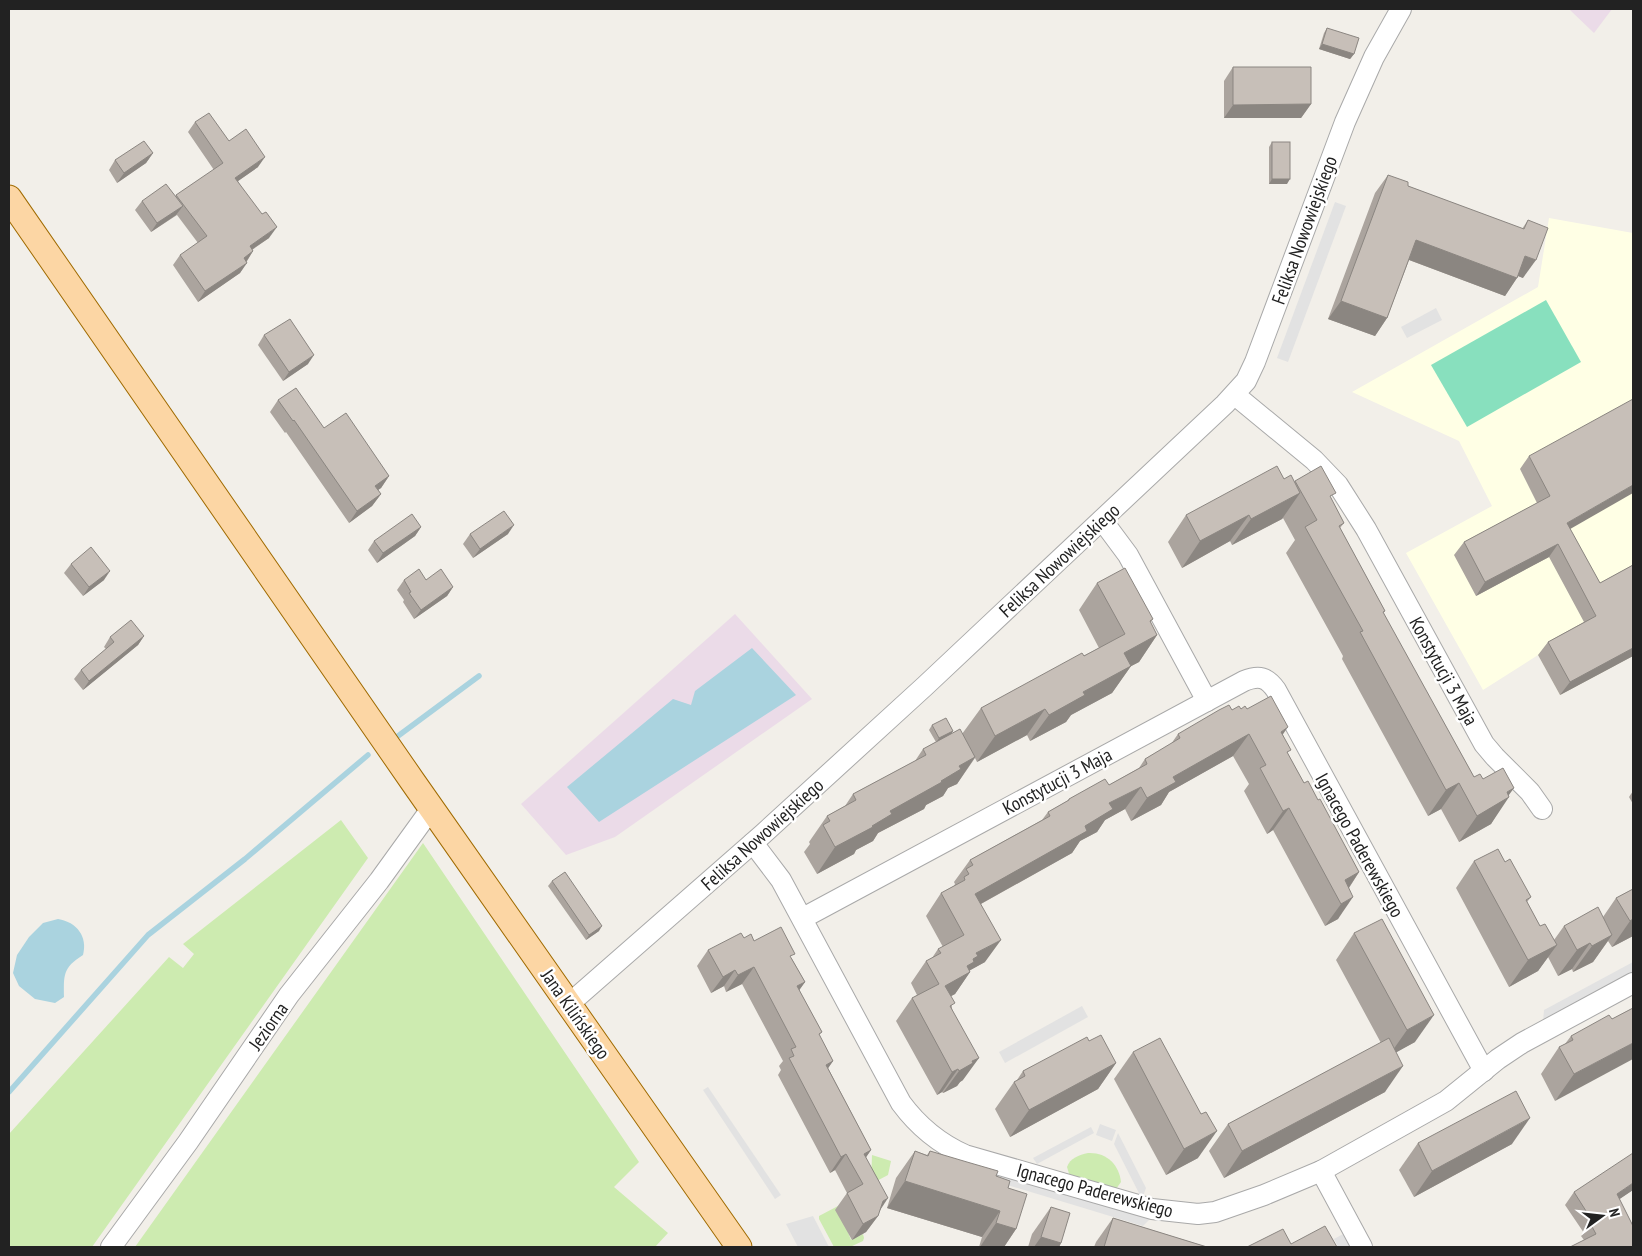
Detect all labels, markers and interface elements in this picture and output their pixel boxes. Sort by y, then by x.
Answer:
street label: Feliksa Nowowiejskiego [1266,152,1342,308]
street label: Feliksa Nowowiejskiego [994,498,1124,622]
street label: Konstytucji 3 Maja [1404,613,1484,729]
street label: Konstytucji 3 Maja [998,742,1116,820]
street label: Ignacego Paderewskiego [1310,769,1410,921]
street label: Feliksa Nowowiejskiego [696,773,828,895]
street label: Jana Kilińskiego [536,963,616,1064]
street label: Jeziorna [243,998,293,1055]
street label: Ignacego Paderewskiego [1014,1158,1176,1222]
north arrow [1577,1191,1627,1241]
text: N [1605,1207,1624,1219]

